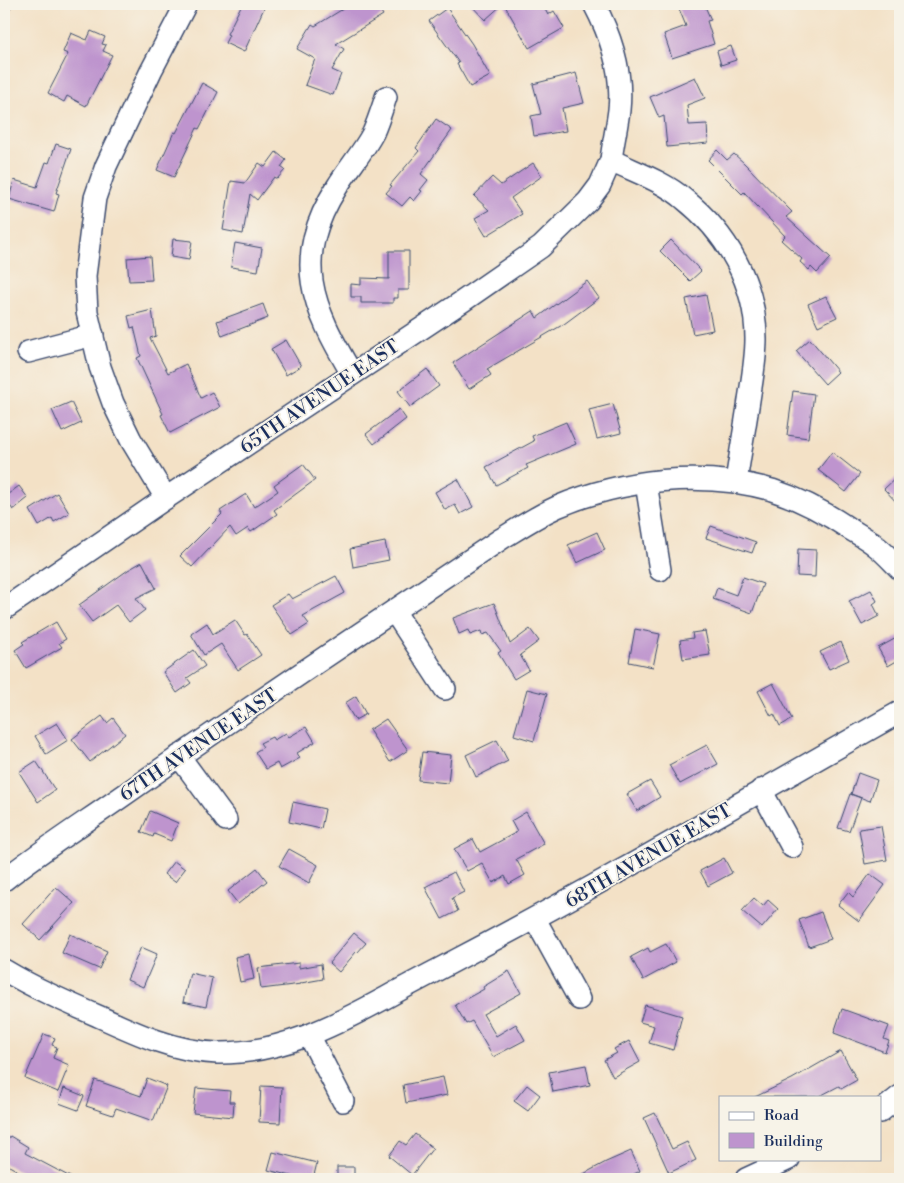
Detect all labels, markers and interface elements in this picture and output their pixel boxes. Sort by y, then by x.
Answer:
street label: 65TH AVENUE EAST [235,334,404,459]
street label: 67TH AVENUE EAST [115,683,282,807]
street label: 68TH AVENUE EAST [561,798,736,913]
legend [719,1096,882,1160]
text: Road [764,1106,799,1125]
text: Building [763,1132,823,1151]

